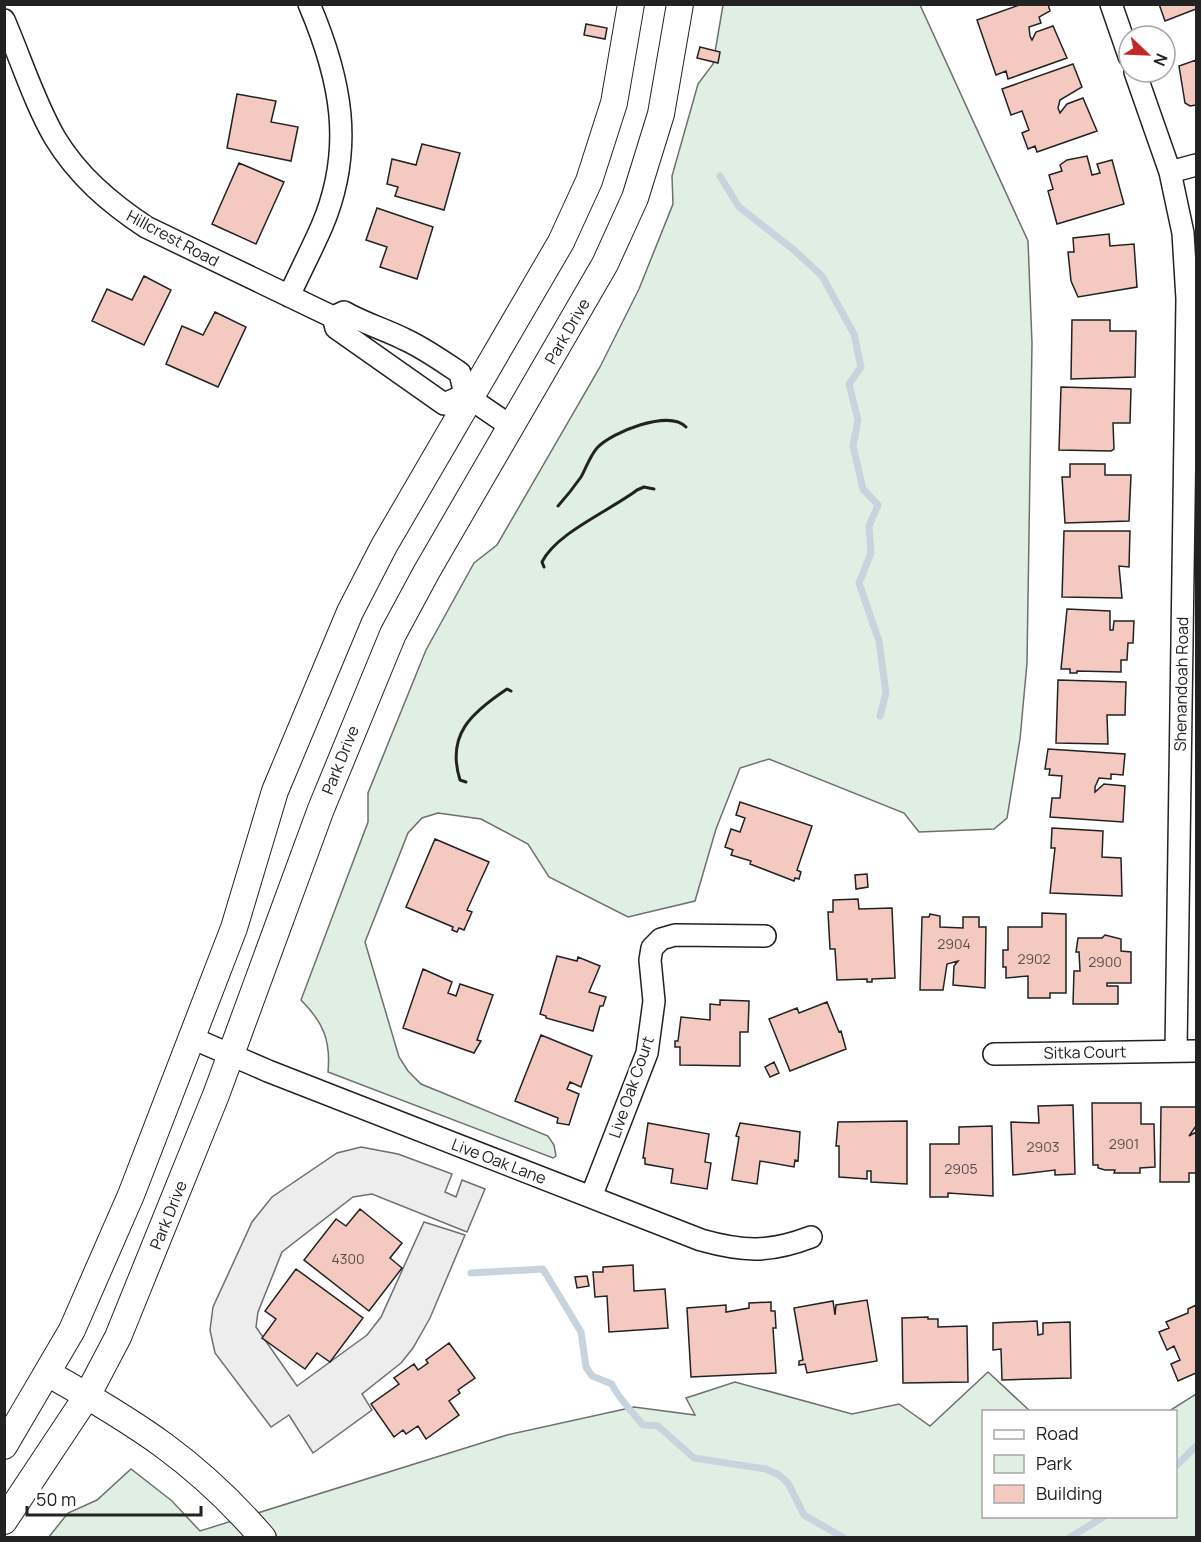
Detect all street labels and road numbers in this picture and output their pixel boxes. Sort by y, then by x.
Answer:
street label: Hillcrest Road [123,204,223,272]
street label: Park Drive [539,294,595,368]
street label: Shenandoah Road [1169,616,1193,752]
street label: Park Drive [316,722,364,798]
street label: Live Oak Court [603,1033,659,1141]
street label: Sitka Court [1044,1040,1126,1064]
street label: Live Oak Lane [449,1133,549,1189]
street label: Park Drive [144,1177,192,1253]

